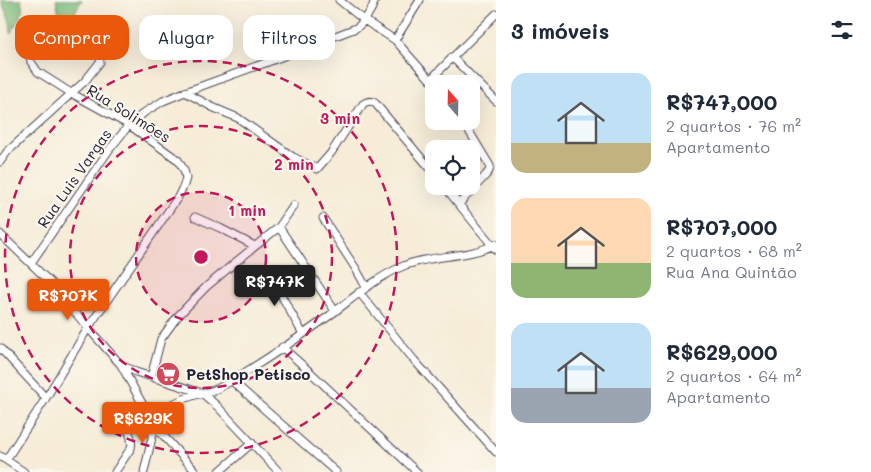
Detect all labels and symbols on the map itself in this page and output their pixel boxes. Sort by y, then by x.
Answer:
north arrow [425,75,480,130]
street label: Rua Solimões [83,79,175,147]
text: 3 min [320,108,360,128]
street label: Rua Luis Vargas [32,125,116,231]
text: 2 min [274,154,314,174]
text: 1 min [228,200,266,220]
centre of rings [192,248,210,266]
pin: R$747K [234,264,316,307]
pin: R$707K [27,278,109,321]
supermarket icon: PetShop Petisco [155,361,181,387]
place label: PetShop Petisco [186,364,310,384]
pin: R$629K [102,402,184,444]

